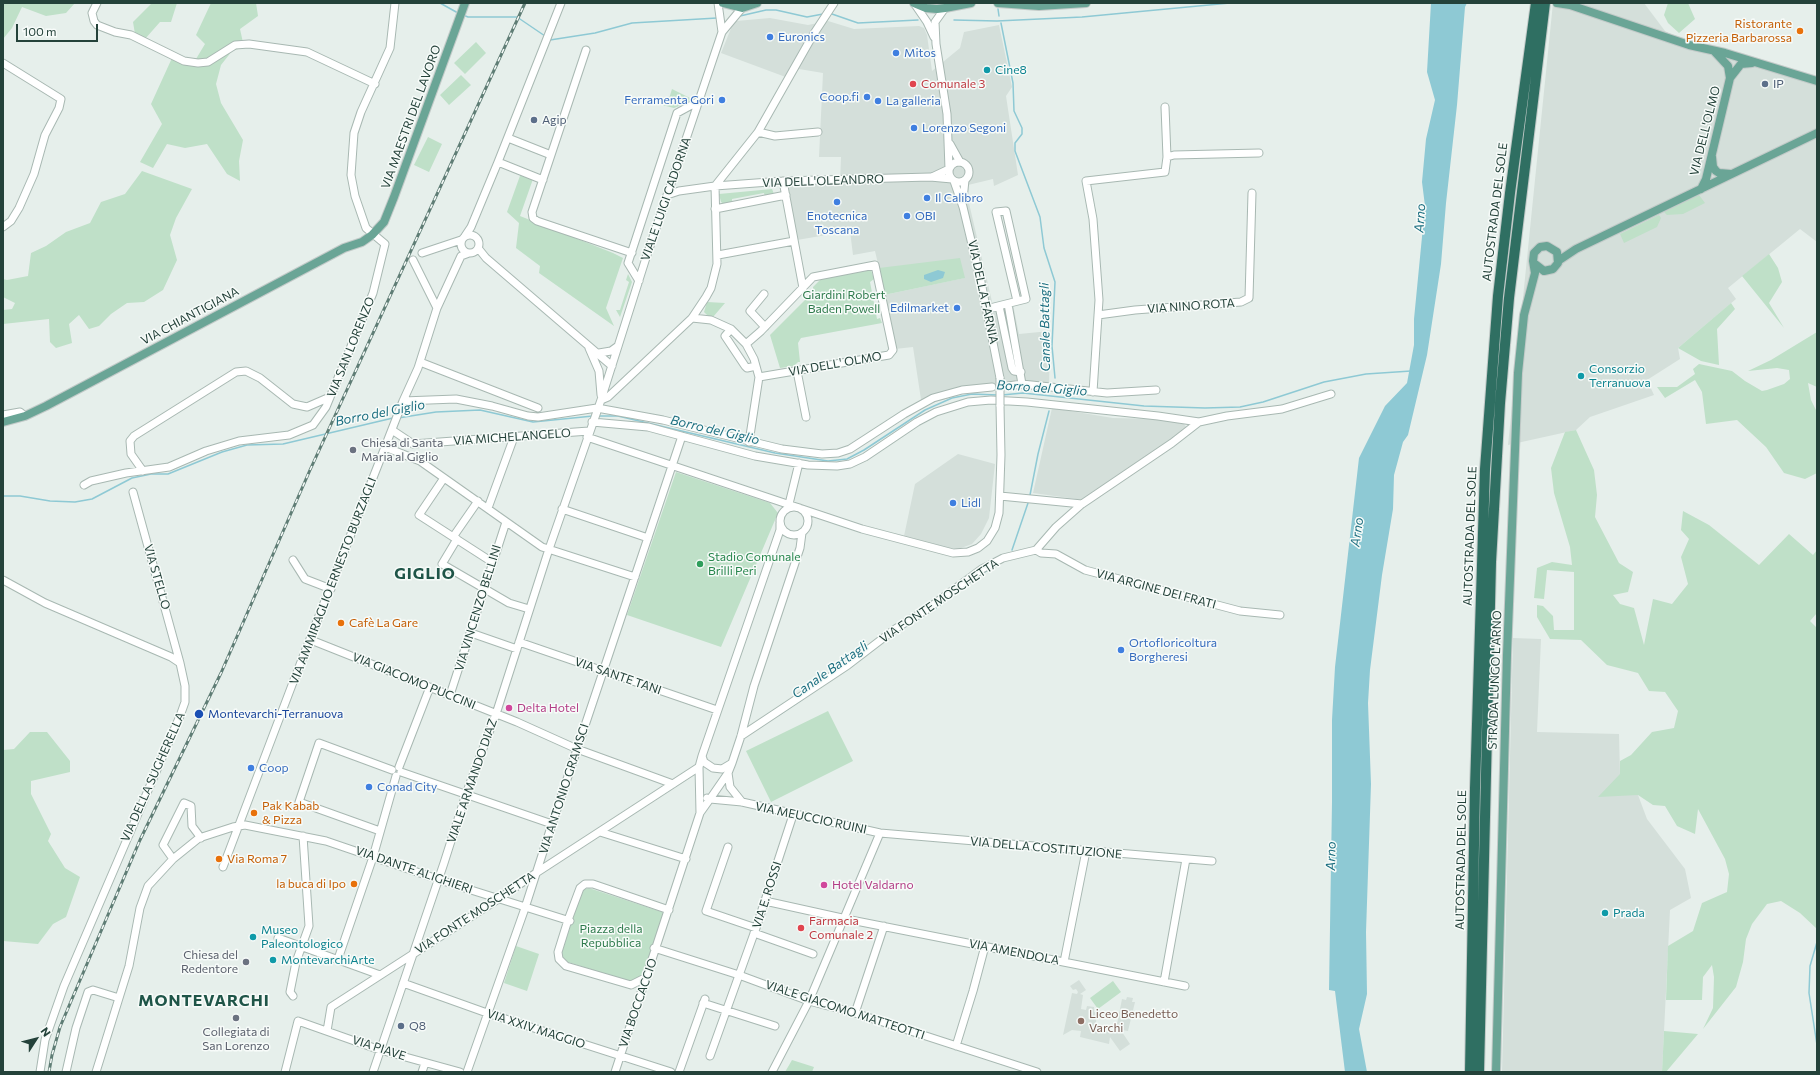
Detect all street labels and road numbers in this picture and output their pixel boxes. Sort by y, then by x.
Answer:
street label: VIA MAESTRI DEL LAVORO [378,43,444,191]
street label: VIA DELL'OLMO [1687,85,1723,177]
street label: VIALE LUIGI CADORNA [638,135,694,263]
street label: AUTOSTRADA DEL SOLE [1479,142,1511,282]
street label: VIA DELL'OLEANDRO [762,172,884,190]
street label: VIA DELLA FARNIA [965,239,1001,345]
street label: VIA CHIANTIGIANA [139,284,241,348]
street label: VIA SAN LORENZO [324,295,378,399]
street label: VIA NINO ROTA [1147,296,1235,316]
street label: VIA DELL' OLMO [787,349,883,379]
street label: VIA MICHELANGELO [453,426,571,448]
street label: AUTOSTRADA DEL SOLE [1460,466,1480,606]
street label: VIA AMMIRAGLIO ERNESTO BURZAGLI [287,475,379,687]
street label: VIA STELLO [141,543,173,611]
street label: VIA VINCENZO BELLINI [452,543,504,673]
street label: VIA FONTE MOSCHETTA [877,556,1001,646]
street label: VIA ARGINE DEI FRATI [1094,566,1218,612]
street label: STRADA LUNGO L'ARNO [1485,610,1505,750]
street label: VIA GIACOMO PUCCINI [350,650,478,712]
street label: VIA SANTE TANI [573,654,663,698]
street label: VIA DELLA SUGHERELLA [118,710,188,844]
street label: VIALE ARMANDO DIAZ [444,717,500,845]
street label: VIA ANTONIO GRAMSCI [536,722,592,856]
street label: AUTOSTRADA DEL SOLE [1453,790,1469,930]
street label: VIA MEUCCIO RUINI [754,799,868,837]
street label: VIA DELLA COSTITUZIONE [970,834,1122,862]
street label: VIA DANTE ALIGHIERI [353,843,475,897]
street label: VIA E. ROSSI [749,860,785,930]
street label: VIA FONTE MOSCHETTA [412,869,538,957]
street label: VIA AMENDOLA [968,936,1060,968]
street label: VIA BOCCACCIO [616,956,660,1050]
street label: VIALE GIACOMO MATTEOTTI [763,977,927,1043]
street label: VIA XXIV MAGGIO [485,1006,587,1052]
street label: VIA PIAVE [350,1033,408,1063]

